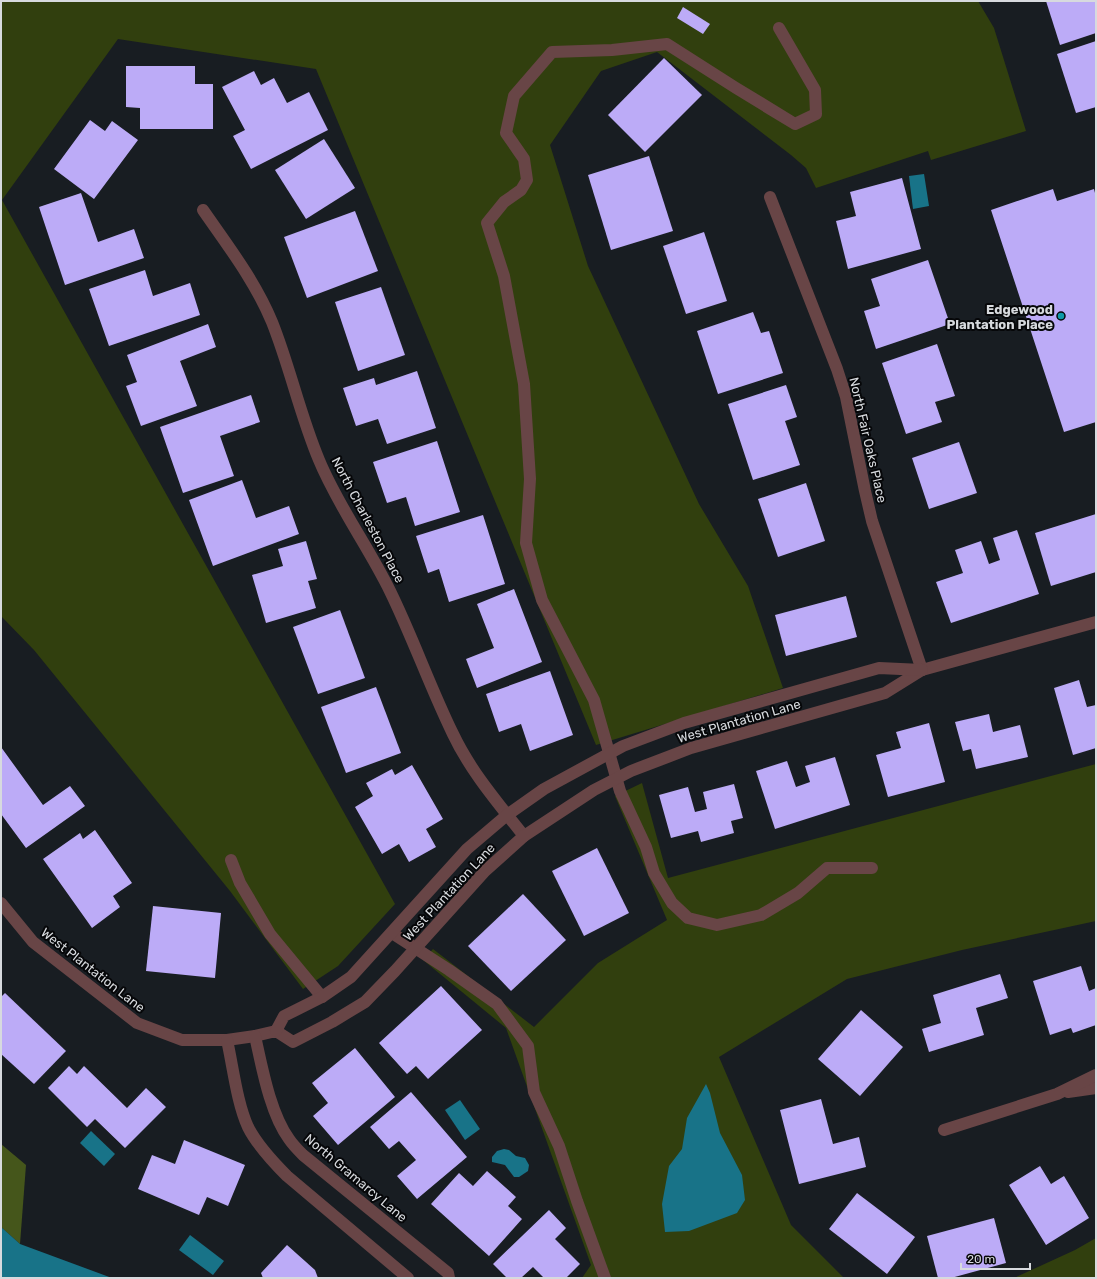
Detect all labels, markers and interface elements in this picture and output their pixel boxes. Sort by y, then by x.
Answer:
place label: Edgewood Plantation Place [946,302,1053,332]
marker: Edgewood Plantation Place [1056,311,1066,321]
street label: North Fair Oaks Place [846,376,890,504]
street label: North Charleston Place [328,455,408,585]
street label: West Plantation Lane [676,696,802,746]
street label: West Plantation Lane [400,840,498,944]
street label: West Plantation Lane [38,925,148,1015]
street label: North Gramarcy Lane [302,1131,410,1225]
scale bar [961,1245,1030,1271]
text: 20 m [967,1252,995,1266]

